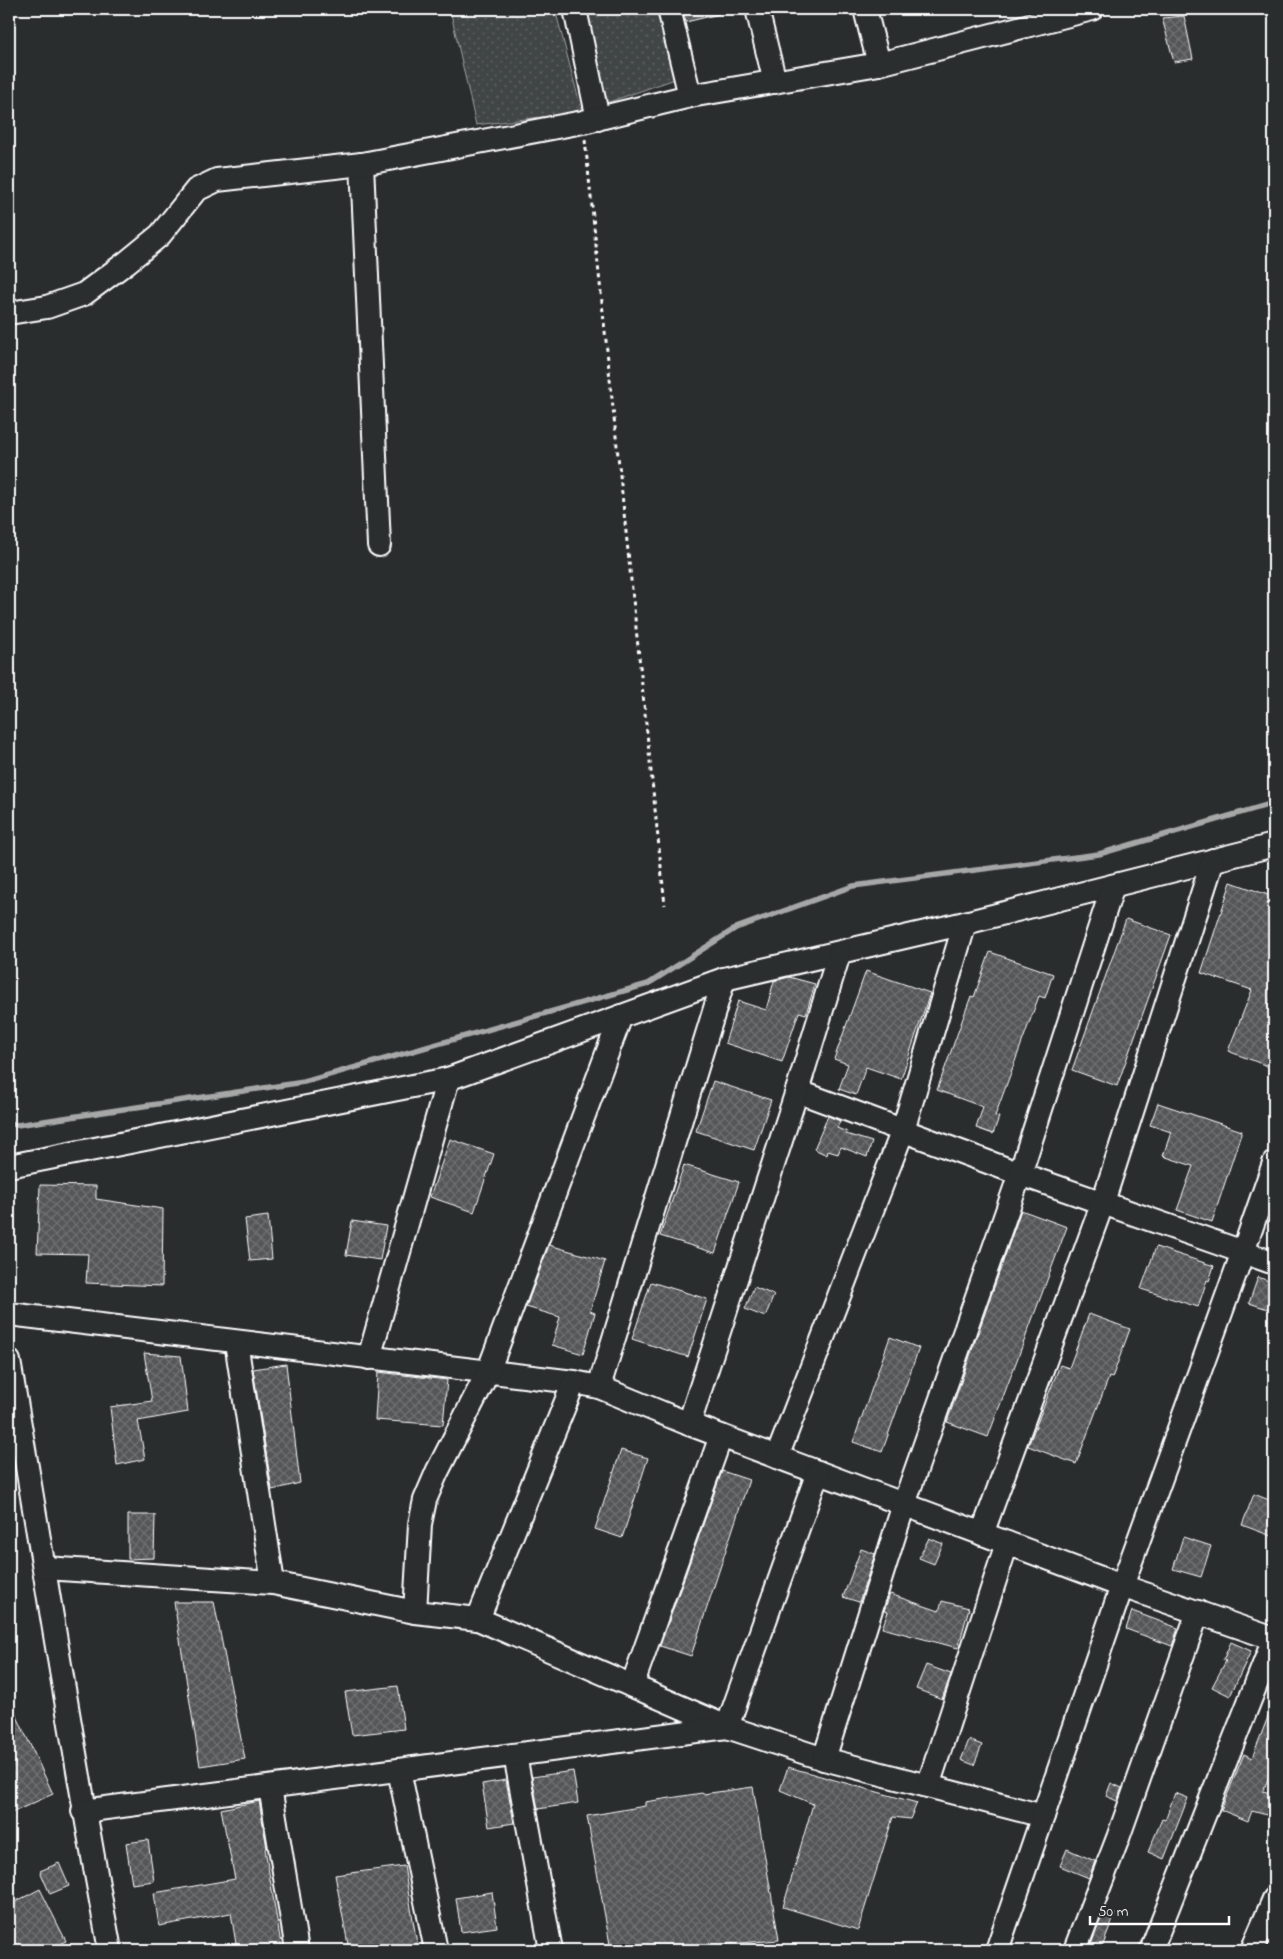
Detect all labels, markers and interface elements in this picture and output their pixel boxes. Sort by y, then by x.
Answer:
scale bar [1090,1894,1229,1926]
text: 50 m [1098,1901,1129,1923]

